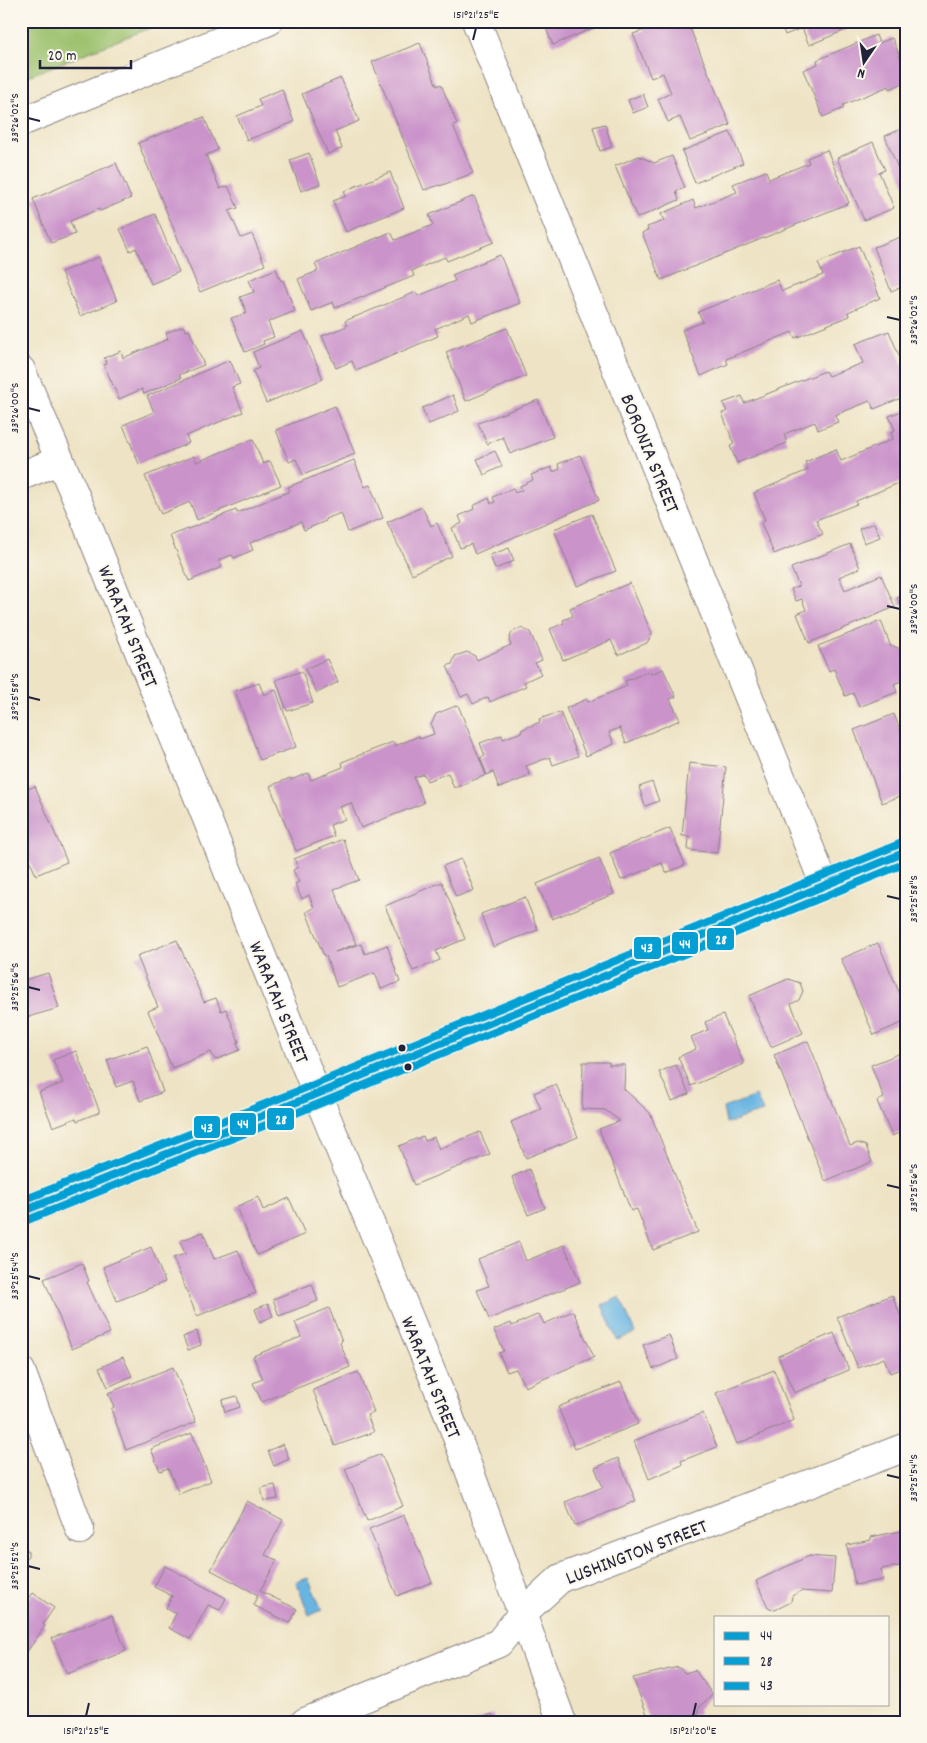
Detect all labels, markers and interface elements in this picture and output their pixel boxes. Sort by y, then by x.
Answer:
text: 151°21'25"E [453,7,499,24]
scale bar [40,38,131,70]
north arrow [840,38,890,88]
text: 20 m [48,46,76,68]
text: N [856,62,867,83]
text: 33°26'02"S [7,93,24,143]
text: 33°26'02"S [906,295,923,345]
text: 33°26'00"S [7,383,24,433]
street label: BORONIA STREET [612,390,685,518]
street label: WARATAH STREET [89,562,163,692]
text: 33°26'00"S [906,584,923,634]
text: 33°25'58"S [7,673,24,721]
text: 33°25'58"S [906,875,923,923]
line badge: 28 [706,927,735,951]
line badge: 44 [671,931,699,955]
text: 28 [715,931,727,951]
text: 44 [679,935,691,955]
line badge: 43 [633,936,662,960]
street label: WARATAH STREET [240,938,314,1068]
text: 43 [641,939,653,959]
text: 33°25'56"S [7,963,24,1011]
unlabelled marker [397,1043,407,1053]
unlabelled marker [403,1062,413,1072]
line badge: 28 [266,1107,295,1131]
text: 28 [275,1111,287,1131]
line badge: 44 [229,1112,257,1136]
line badge: 43 [193,1115,221,1139]
text: 44 [237,1115,249,1135]
text: 43 [201,1119,213,1139]
text: 33°25'56"S [906,1164,923,1212]
text: 33°25'54"S [7,1252,24,1300]
street label: WARATAH STREET [392,1313,466,1443]
text: 33°25'54"S [906,1454,923,1502]
street label: LUSHINGTON STREET [562,1514,712,1594]
text: 33°25'52"S [7,1542,24,1590]
legend [714,1616,890,1706]
text: 44 [760,1626,772,1648]
text: 28 [760,1652,773,1674]
text: 43 [760,1676,773,1698]
text: 151°21'25"E [63,1723,109,1740]
text: 151°21'20"E [670,1723,717,1740]

